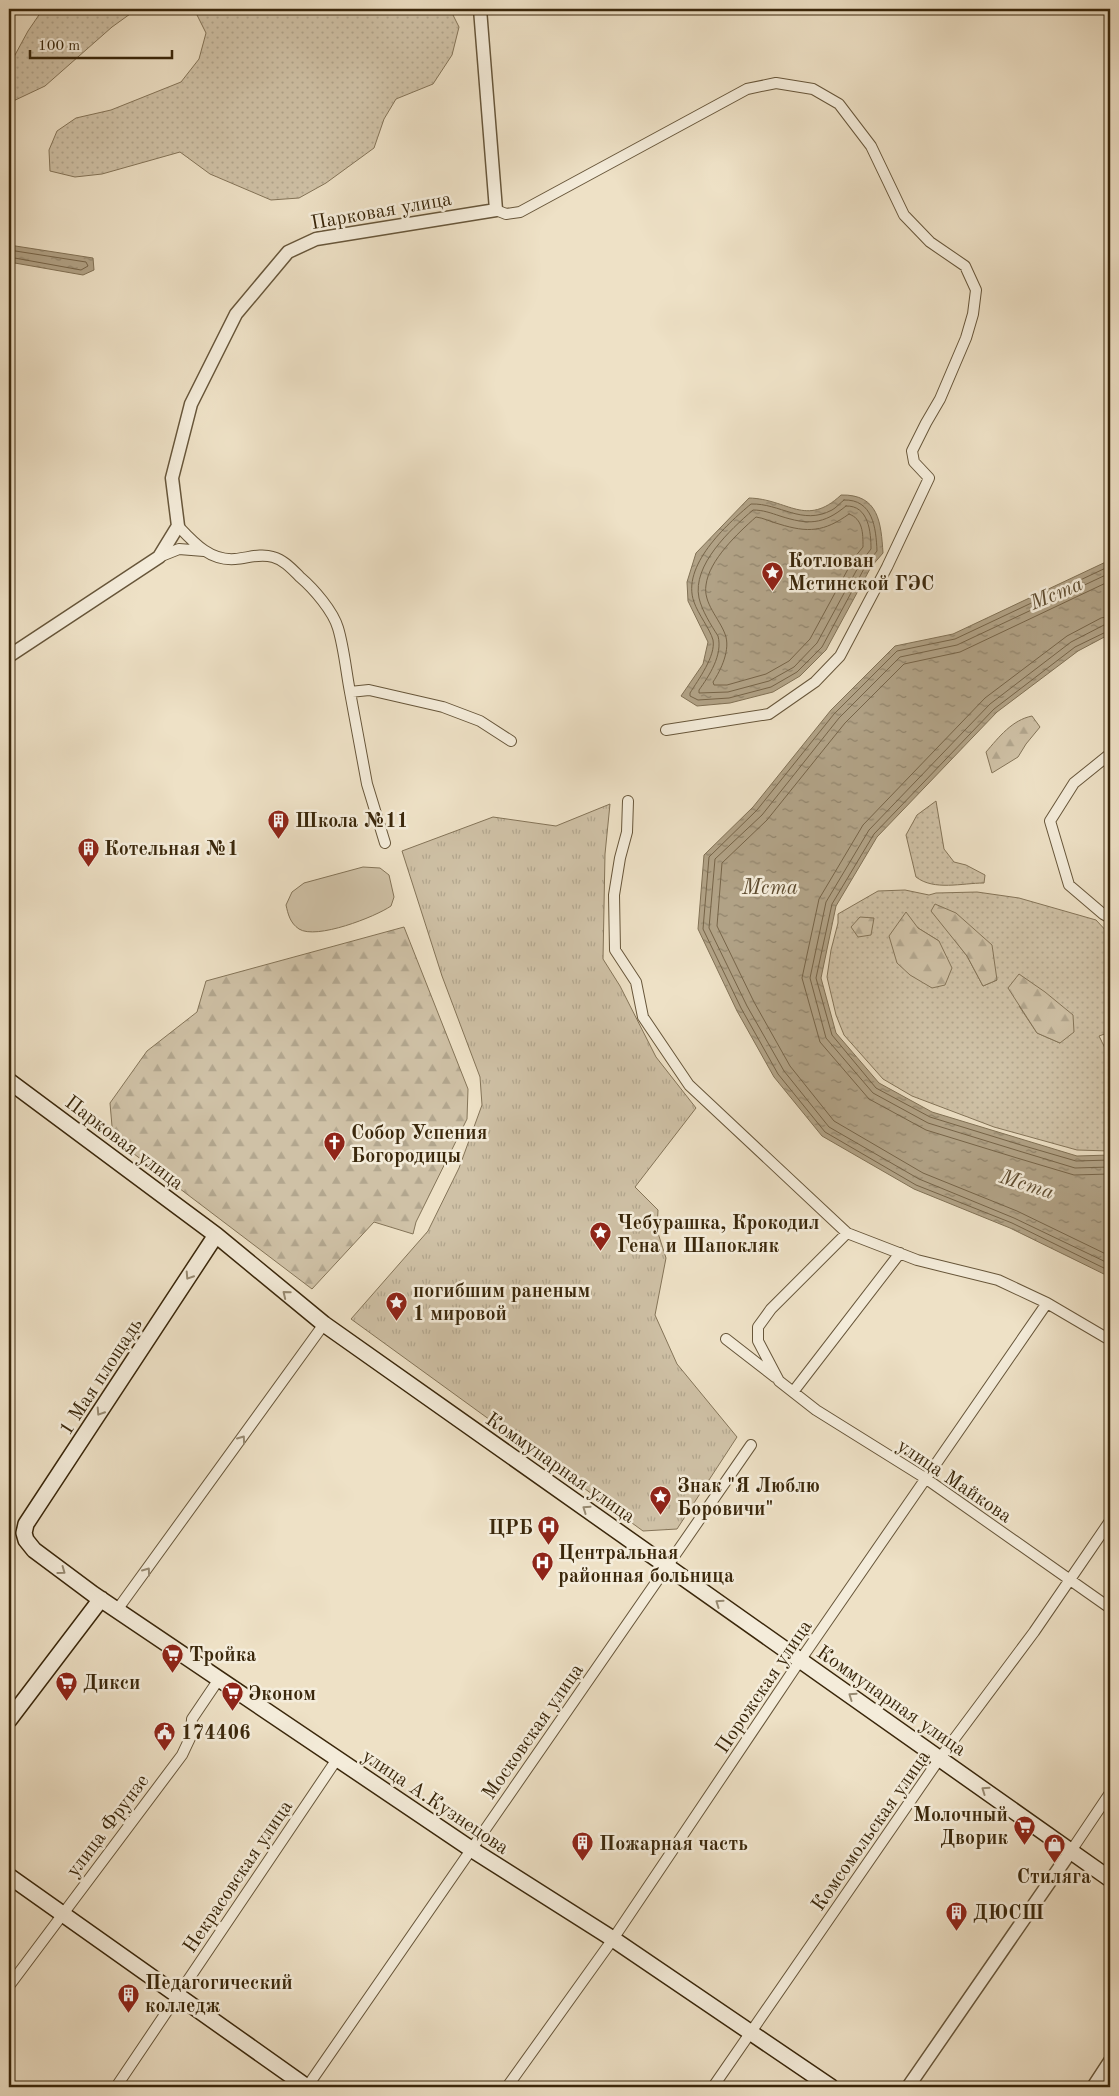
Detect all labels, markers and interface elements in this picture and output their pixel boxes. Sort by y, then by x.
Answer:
scale bar [30,28,172,60]
text: 100 m [38,39,80,54]
street label: Парковая улица [309,190,453,234]
place label: Котлован Мстинской ГЭС [788,552,934,595]
place icon: Котлован Мстинской ГЭС [760,560,784,591]
water label: Мста [1026,574,1086,615]
building icon: Школа №11 [267,808,291,839]
place label: Школа №11 [295,812,408,832]
building icon: Котельная №1 [76,836,100,867]
place label: Котельная №1 [104,840,239,860]
water label: Мста [741,878,798,899]
street label: Парковая улица [61,1093,187,1195]
place label: Собор Успения Богородицы [351,1124,487,1167]
church icon: Собор Успения Богородицы [323,1131,347,1162]
water label: Мста [996,1166,1056,1204]
place label: Чебурашка, Крокодил Гена и Шапокляк [617,1214,819,1257]
place icon: Чебурашка, Крокодил Гена и Шапокляк [589,1221,613,1252]
one-way arrow [186,1271,196,1280]
place label: погибшим раненым 1 мировой [413,1282,590,1325]
one-way arrow [283,1290,292,1299]
place icon: погибшим раненым 1 мировой [385,1290,409,1321]
street label: 1 Мая площадь [57,1315,147,1439]
one-way arrow [97,1406,106,1416]
street label: Коммунарная улица [481,1410,638,1528]
one-way arrow [236,1435,245,1445]
street label: улица Майкова [893,1436,1015,1527]
place label: Знак "Я Люблю Боровичи" [677,1477,820,1520]
place icon: Знак "Я Люблю Боровичи" [649,1485,673,1516]
one-way arrow [583,1506,592,1516]
hospital icon: ЦРБ [537,1515,561,1546]
place label: ЦРБ [488,1519,533,1539]
place label: Центральная районная больница [558,1544,734,1587]
hospital icon: Центральная районная больница [530,1551,554,1582]
one-way arrow [56,1565,66,1574]
one-way arrow [141,1567,150,1577]
one-way arrow [715,1600,725,1609]
street label: Порожская улица [713,1617,817,1757]
supermarket icon: Тройка [161,1642,185,1673]
street label: Коммунарная улица [812,1643,969,1761]
place label: Тройка [189,1646,256,1666]
street label: Московская улица [479,1660,588,1804]
supermarket icon: Дикси [55,1670,79,1701]
place label: Дикси [83,1674,141,1694]
supermarket icon: Эконом [220,1681,244,1712]
place label: Эконом [248,1685,316,1705]
one-way arrow [848,1693,858,1702]
public building icon: 174406 [153,1720,177,1751]
place label: 174406 [181,1724,251,1744]
street label: улица А.Кузнецова [358,1746,512,1859]
street label: Комсомольская улица [809,1747,935,1915]
street label: улица Фрунзе [64,1771,154,1881]
one-way arrow [981,1787,991,1796]
street label: Некрасовская улица [180,1797,297,1957]
place label: Молочный Дворик [913,1806,1008,1849]
supermarket icon: Молочный Дворик [1012,1814,1036,1845]
building icon: Пожарная часть [571,1831,595,1862]
shop icon: Стиляга [1042,1832,1066,1863]
place label: Пожарная часть [599,1835,748,1855]
place label: Стиляга [1017,1868,1091,1888]
building icon: ДЮСШ [945,1900,969,1931]
place label: ДЮСШ [973,1904,1044,1924]
place label: Педагогический колледж [145,1974,293,2017]
building icon: Педагогический колледж [117,1982,141,2013]

